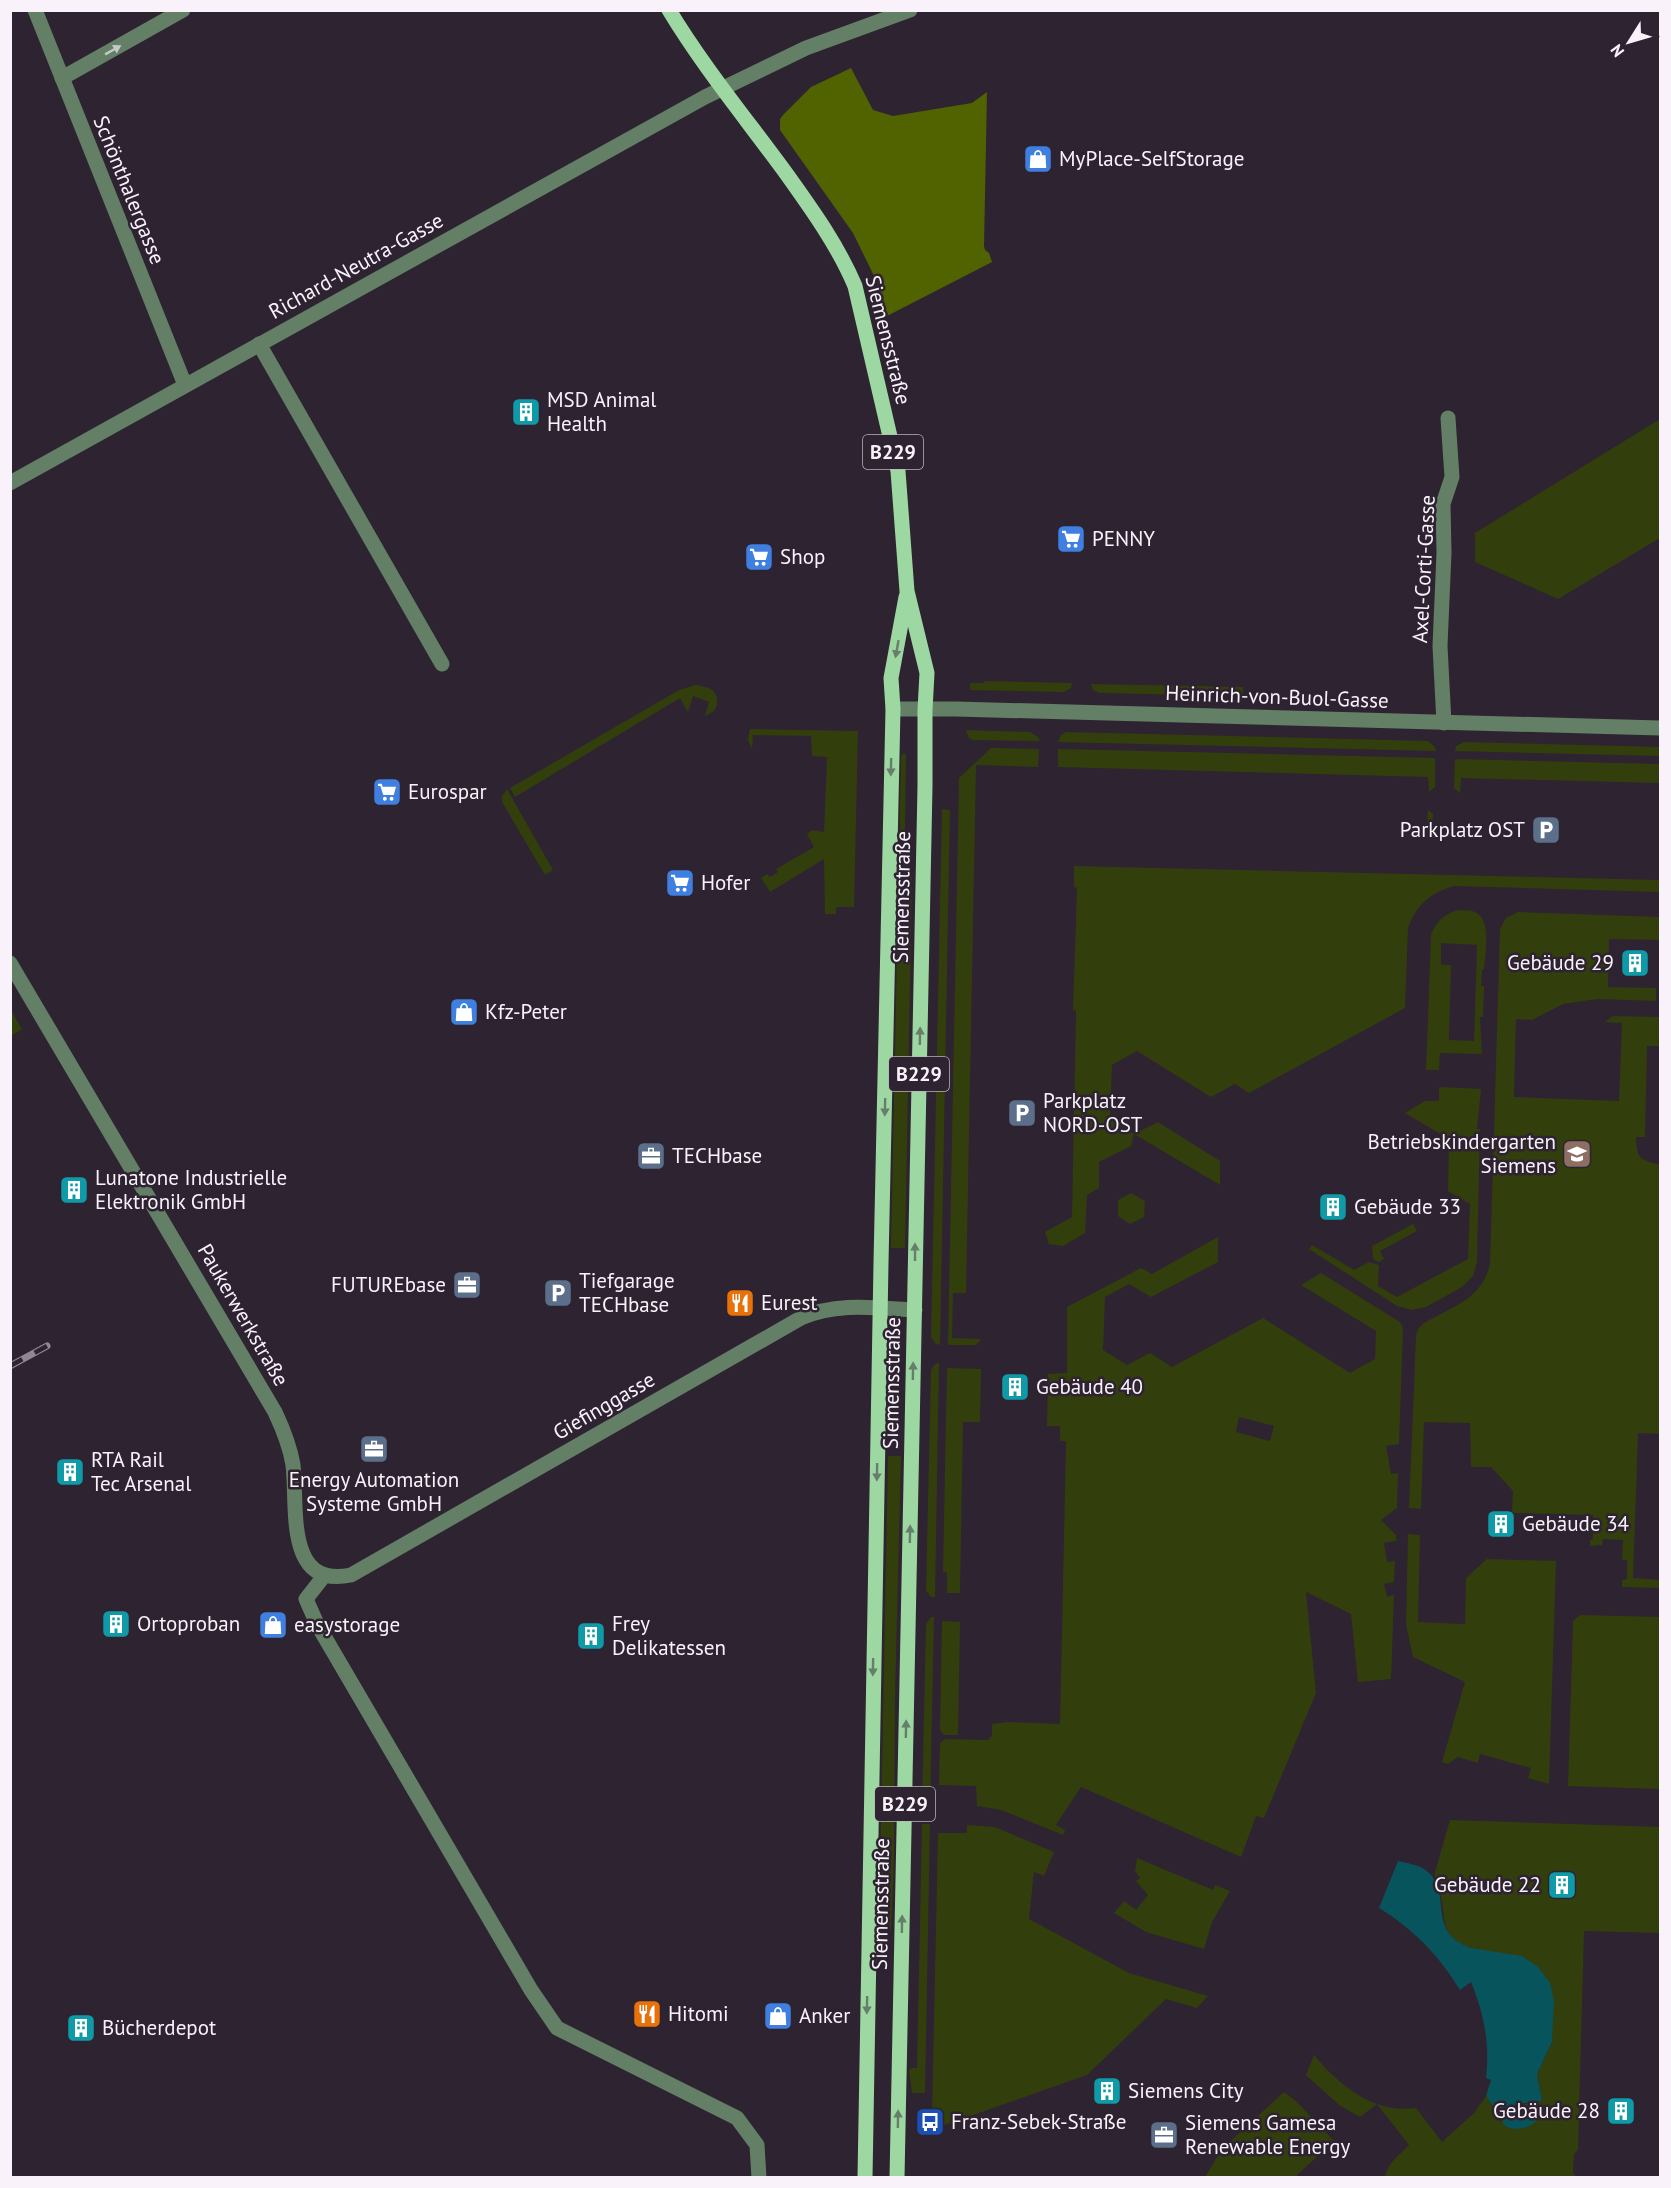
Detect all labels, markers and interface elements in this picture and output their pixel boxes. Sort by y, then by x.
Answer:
north arrow [1599,12,1659,72]
text: N [1606,41,1628,61]
one-way arrow [105,45,122,55]
street label: Schönthalergasse [87,112,172,268]
shop icon: MyPlace-SelfStorage [1022,143,1054,175]
place label: MyPlace-SelfStorage [1059,145,1244,172]
street label: Richard-Neutra-Gasse [264,206,448,325]
street label: Siemensstraße [859,273,918,407]
place label: MSD Animal Health [547,386,656,437]
building icon: MSD Animal Health [510,396,542,428]
road number: B229 [863,435,923,469]
street label: Axel-Corti-Gasse [1406,494,1441,644]
supermarket icon: PENNY [1055,523,1087,555]
place label: PENNY [1092,525,1155,552]
supermarket icon: Shop [743,541,775,573]
place label: Shop [780,543,825,570]
one-way arrow [892,639,901,658]
street label: Heinrich-von-Buol-Gasse [1165,679,1389,714]
one-way arrow [886,758,896,777]
supermarket icon: Eurospar [371,776,403,808]
place label: Eurospar [408,778,487,805]
parking icon: Parkplatz OST [1530,814,1562,846]
place label: Parkplatz OST [1400,816,1525,843]
street label: Siemensstraße [887,831,916,963]
supermarket icon: Hofer [664,867,696,899]
place label: Hofer [701,869,750,896]
building icon: Gebäude 29 [1619,947,1651,979]
place label: Gebäude 29 [1507,949,1614,976]
shop icon: Kfz-Peter [448,996,480,1028]
place label: Kfz-Peter [485,998,567,1025]
one-way arrow [915,1026,925,1045]
road number: B229 [889,1057,949,1091]
place label: Parkplatz NORD-OST [1043,1087,1143,1138]
parking icon: Parkplatz NORD-OST [1006,1097,1038,1129]
one-way arrow [880,1098,889,1117]
place label: Betriebskindergarten Siemens [1368,1128,1556,1179]
school or university icon: Betriebskindergarten Siemens [1561,1138,1593,1170]
office icon: TECHbase [635,1140,667,1172]
place label: TECHbase [672,1142,762,1169]
place label: Lunatone Industrielle Elektronik GmbH [95,1164,287,1215]
building icon: Lunatone Industrielle Elektronik GmbH [58,1174,90,1206]
building icon: Gebäude 33 [1317,1191,1349,1223]
place label: Gebäude 33 [1354,1193,1461,1220]
street label: Paukerwerkstraße [192,1239,295,1391]
one-way arrow [910,1242,920,1261]
place label: Tiefgarage TECHbase [579,1267,675,1318]
office icon: FUTUREbase [451,1269,483,1301]
place label: FUTUREbase [331,1271,446,1298]
parking icon: Tiefgarage TECHbase [542,1277,574,1309]
restaurant icon: Eurest [724,1287,756,1319]
place label: Eurest [761,1289,817,1316]
street label: Siemensstraße [877,1317,906,1449]
one-way arrow [908,1362,918,1381]
street label: Giefinggasse [548,1366,660,1446]
building icon: Gebäude 40 [999,1371,1031,1403]
place label: Gebäude 40 [1036,1373,1143,1400]
office icon: Energy Automation Systeme GmbH [358,1433,390,1465]
place label: RTA Rail Tec Arsenal [91,1446,191,1497]
building icon: RTA Rail Tec Arsenal [54,1456,86,1488]
one-way arrow [872,1463,882,1482]
place label: Energy Automation Systeme GmbH [289,1466,459,1517]
building icon: Gebäude 34 [1485,1508,1517,1540]
place label: Gebäude 34 [1522,1510,1629,1537]
one-way arrow [905,1525,915,1544]
building icon: Ortoproban [100,1608,132,1640]
shop icon: easystorage [257,1609,289,1641]
place label: Ortoproban [137,1610,240,1637]
place label: Frey Delikatessen [612,1610,726,1661]
place label: easystorage [294,1611,400,1638]
building icon: Frey Delikatessen [575,1620,607,1652]
one-way arrow [869,1658,878,1677]
one-way arrow [901,1720,911,1739]
road number: B229 [875,1787,935,1821]
street label: Siemensstraße [866,1838,895,1970]
building icon: Gebäude 22 [1546,1869,1578,1901]
place label: Gebäude 22 [1434,1871,1541,1898]
one-way arrow [897,1915,906,1934]
one-way arrow [863,1996,872,2015]
restaurant icon: Hitomi [631,1998,663,2030]
place label: Hitomi [668,2000,729,2027]
shop icon: Anker [762,2000,794,2032]
place label: Anker [799,2002,850,2029]
building icon: Bücherdepot [65,2012,97,2044]
place label: Bücherdepot [102,2014,216,2041]
building icon: Siemens City [1091,2075,1123,2107]
place label: Siemens City [1128,2077,1244,2104]
building icon: Gebäude 28 [1605,2095,1637,2127]
place label: Gebäude 28 [1493,2097,1600,2124]
bus stop icon: Franz-Sebek-Straße [914,2106,946,2138]
place label: Franz-Sebek-Straße [951,2108,1126,2135]
place label: Siemens Gamesa Renewable Energy [1185,2109,1351,2160]
one-way arrow [893,2110,902,2129]
office icon: Siemens Gamesa Renewable Energy [1148,2119,1180,2151]

